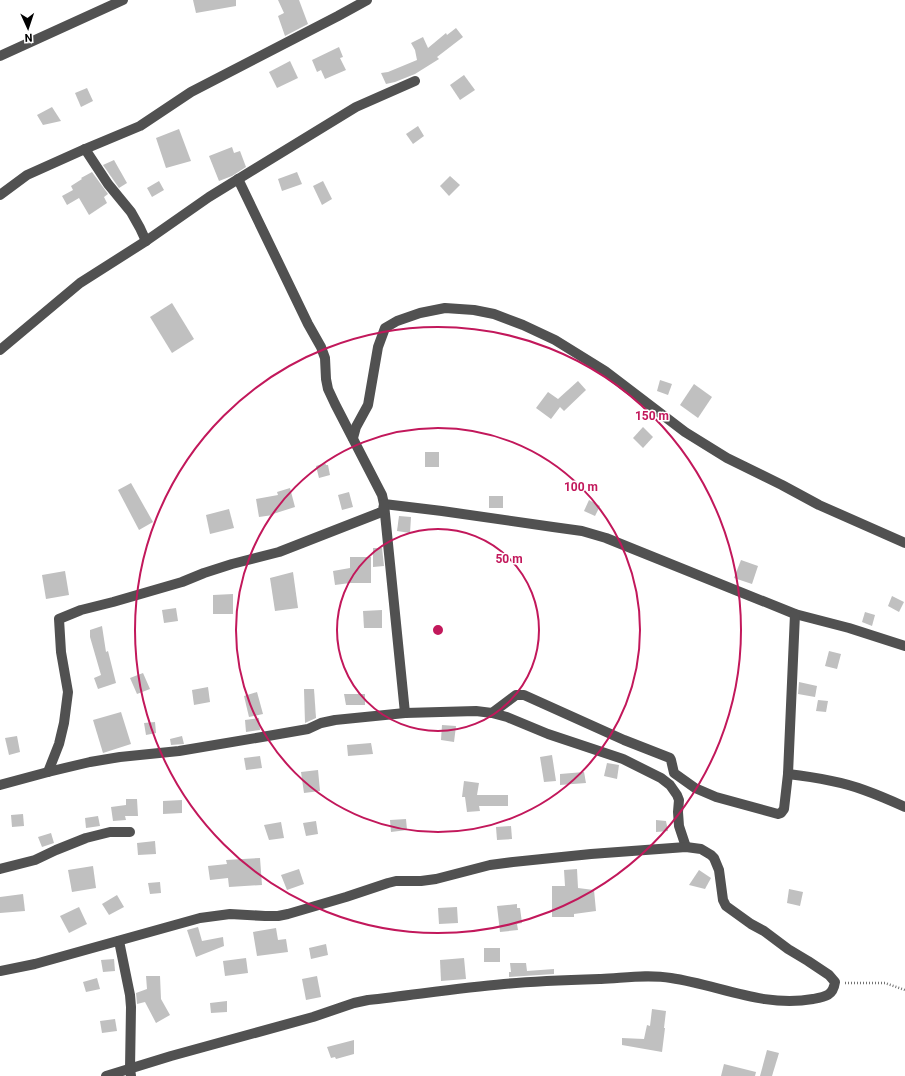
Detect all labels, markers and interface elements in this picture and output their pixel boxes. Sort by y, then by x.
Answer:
north arrow [8,8,48,48]
text: N [24,31,33,44]
text: 150 m [635,409,669,423]
text: 100 m [564,480,598,494]
text: 50 m [495,552,523,566]
centre of rings [431,623,445,637]

